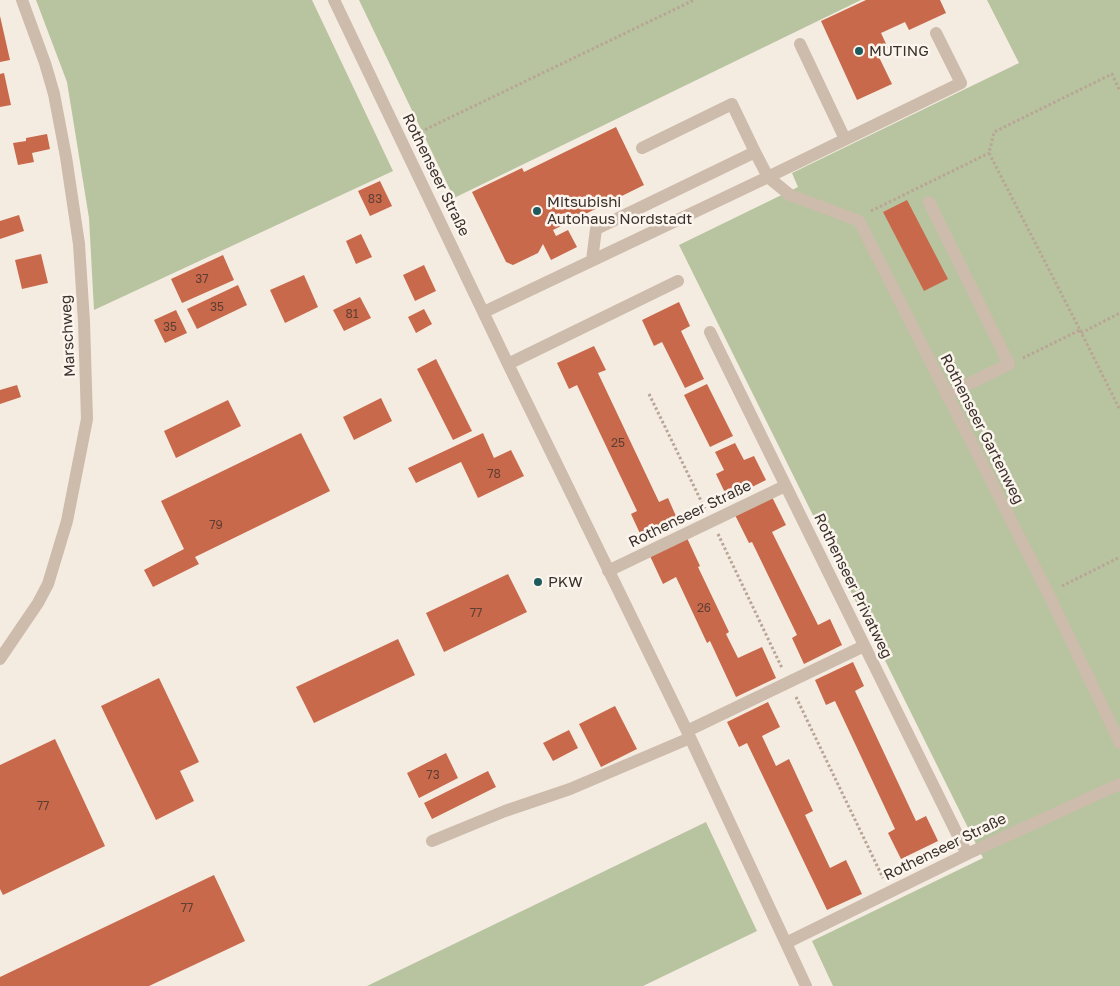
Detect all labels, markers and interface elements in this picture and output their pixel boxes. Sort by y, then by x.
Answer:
place label: MUTING [869,42,929,60]
marker: MUTING [853,45,865,57]
street label: Rothenseer Straße [399,111,473,239]
house number: 83 [368,192,382,206]
place label: Mitsubishi Autohaus Nordstadt [547,193,692,228]
marker: Mitsubishi Autohaus Nordstadt [531,205,543,217]
house number: 37 [195,272,209,286]
street label: Marschweg [57,294,79,378]
house number: 35 [210,300,224,314]
house number: 81 [345,307,359,321]
house number: 35 [163,320,177,334]
street label: Rothenseer Gartenweg [936,351,1028,507]
house number: 25 [611,436,625,450]
house number: 78 [487,467,501,481]
street label: Rothenseer Straße [626,477,754,551]
street label: Rothenseer Privatweg [810,511,896,661]
house number: 79 [209,518,223,532]
place label: PKW [548,573,583,591]
marker: PKW [532,576,544,588]
house number: 26 [697,601,711,615]
house number: 77 [470,606,482,620]
house number: 73 [426,768,440,782]
house number: 77 [37,799,49,813]
street label: Rothenseer Straße [881,810,1009,884]
house number: 77 [181,901,193,915]

